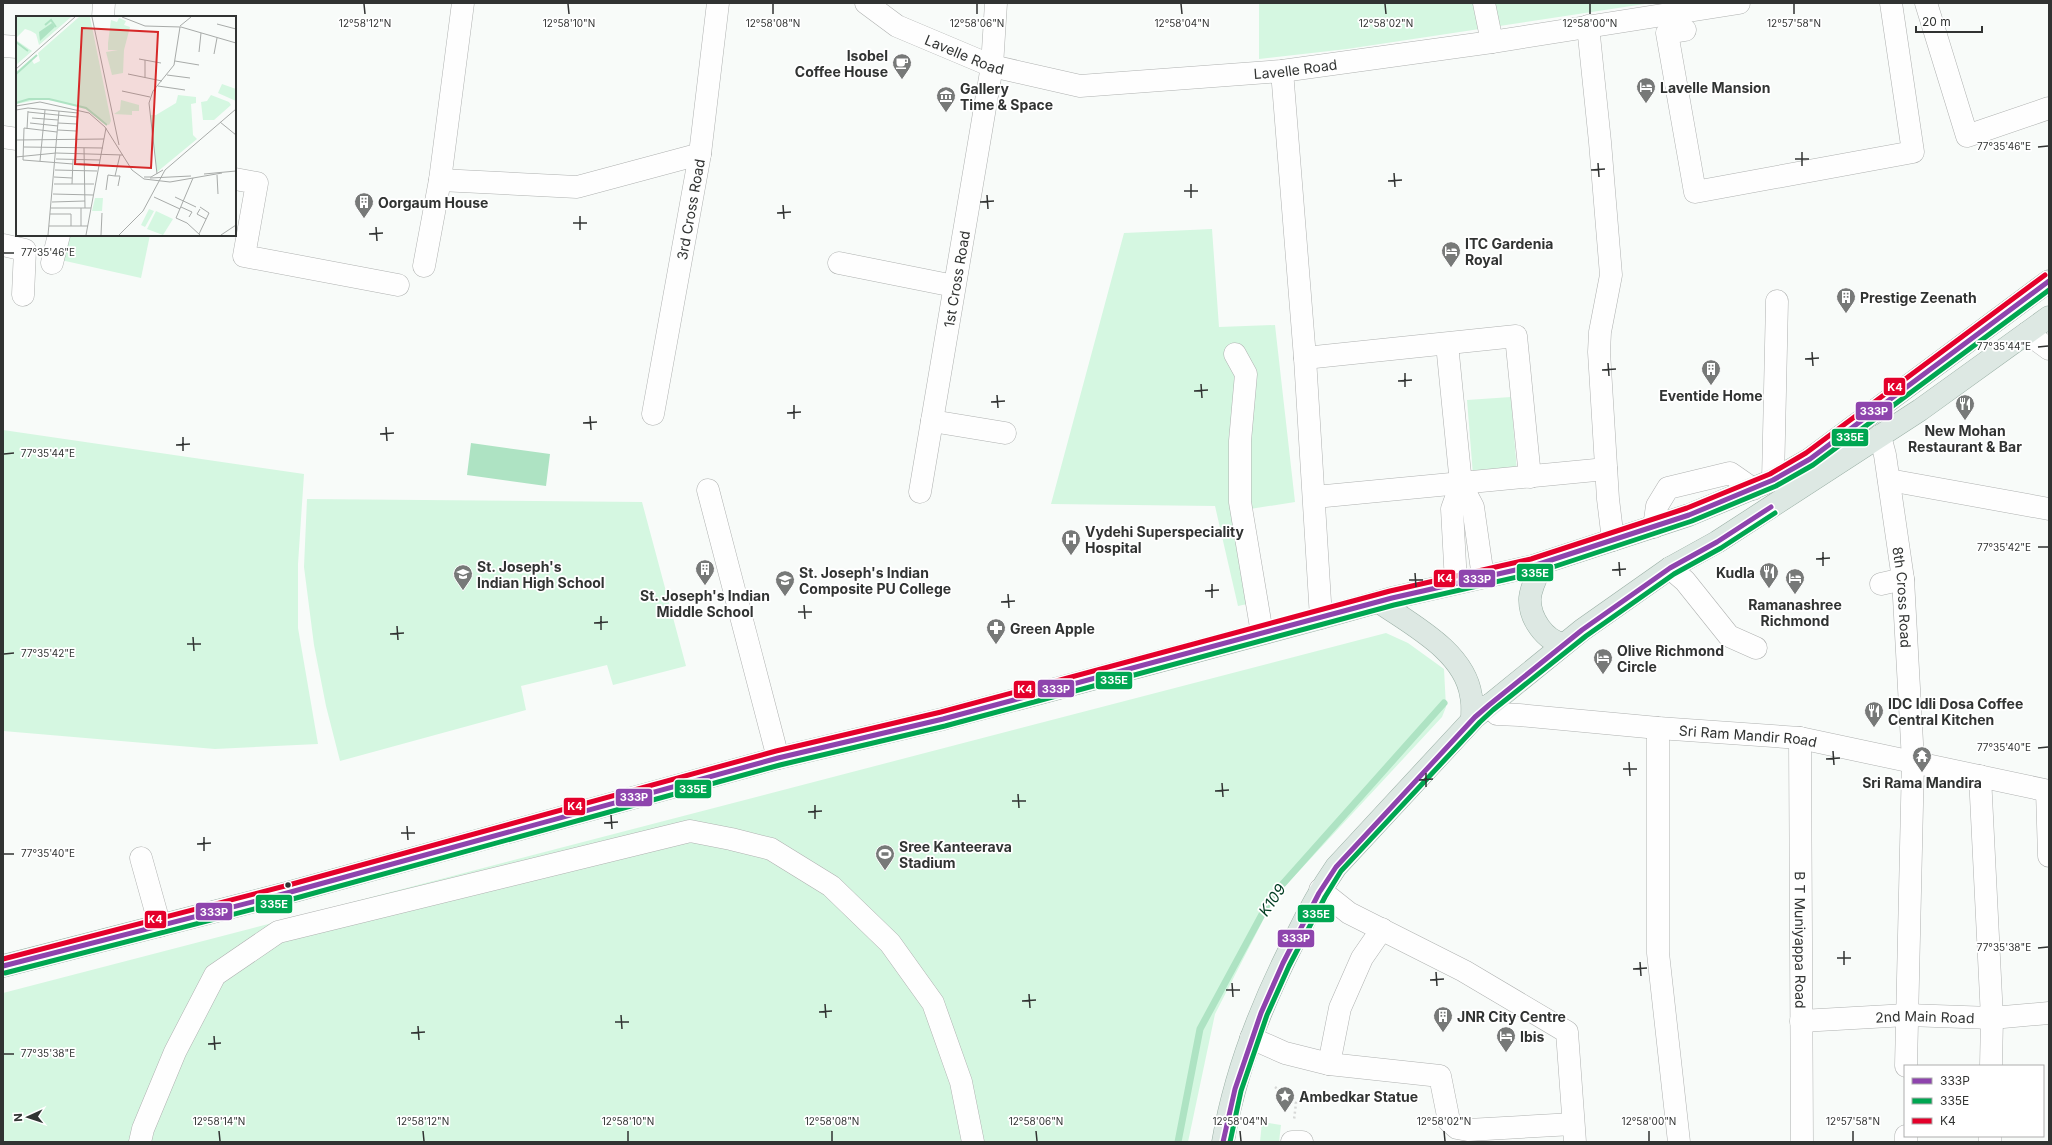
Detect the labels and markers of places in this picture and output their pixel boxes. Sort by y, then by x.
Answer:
place label: Isobel Coffee House [795,47,888,80]
cafe icon: Isobel Coffee House [891,52,913,80]
hotel icon: Lavelle Mansion [1635,76,1657,104]
place label: Lavelle Mansion [1660,79,1770,96]
place label: Gallery Time & Space [960,80,1053,113]
museum icon: Gallery Time & Space [935,85,957,113]
building icon: Oorgaum House [353,191,375,219]
place label: Oorgaum House [378,194,488,211]
place label: ITC Gardenia Royal [1465,235,1553,268]
hotel icon: ITC Gardenia Royal [1440,240,1462,268]
building icon: Prestige Zeenath [1835,286,1857,314]
place label: Prestige Zeenath [1860,289,1977,306]
building icon: Eventide Home [1700,358,1722,386]
place label: Eventide Home [1659,387,1763,404]
restaurant icon: New Mohan Restaurant & Bar [1954,393,1976,421]
place label: New Mohan Restaurant & Bar [1908,422,2022,455]
place label: Vydehi Superspeciality Hospital [1085,523,1245,556]
hospital icon: Vydehi Superspeciality Hospital [1060,528,1082,556]
place label: St. Joseph's Indian High School [477,558,605,591]
building icon: St. Joseph's Indian Middle School [694,558,716,586]
restaurant icon: Kudla [1758,561,1780,589]
school or university icon: St. Joseph's Indian High School [452,563,474,591]
place label: St. Joseph's Indian Composite PU College [799,564,951,597]
place label: Kudla [1716,564,1755,581]
hotel icon: Ramanashree Richmond [1784,567,1806,595]
school or university icon: St. Joseph's Indian Composite PU College [774,569,796,597]
place label: St. Joseph's Indian Middle School [640,587,770,620]
place label: Ramanashree Richmond [1748,596,1842,629]
pharmacy icon: Green Apple [985,617,1007,645]
place label: Green Apple [1010,620,1095,637]
place label: Olive Richmond Circle [1617,642,1724,675]
hotel icon: Olive Richmond Circle [1592,647,1614,675]
place label: IDC Idli Dosa Coffee Central Kitchen [1888,695,2023,728]
restaurant icon: IDC Idli Dosa Coffee Central Kitchen [1863,700,1885,728]
temple icon: Sri Rama Mandira [1911,745,1933,773]
place label: Sri Rama Mandira [1862,774,1982,791]
place label: Sree Kanteerava Stadium [899,838,1012,871]
sports icon: Sree Kanteerava Stadium [874,843,896,871]
unlabelled marker [283,880,293,890]
building icon: JNR City Centre [1432,1005,1454,1033]
place label: JNR City Centre [1457,1008,1566,1025]
hotel icon: Ibis [1495,1025,1517,1053]
place label: Ibis [1520,1028,1545,1045]
place icon: Ambedkar Statue [1274,1085,1296,1113]
place label: Ambedkar Statue [1299,1088,1418,1105]

